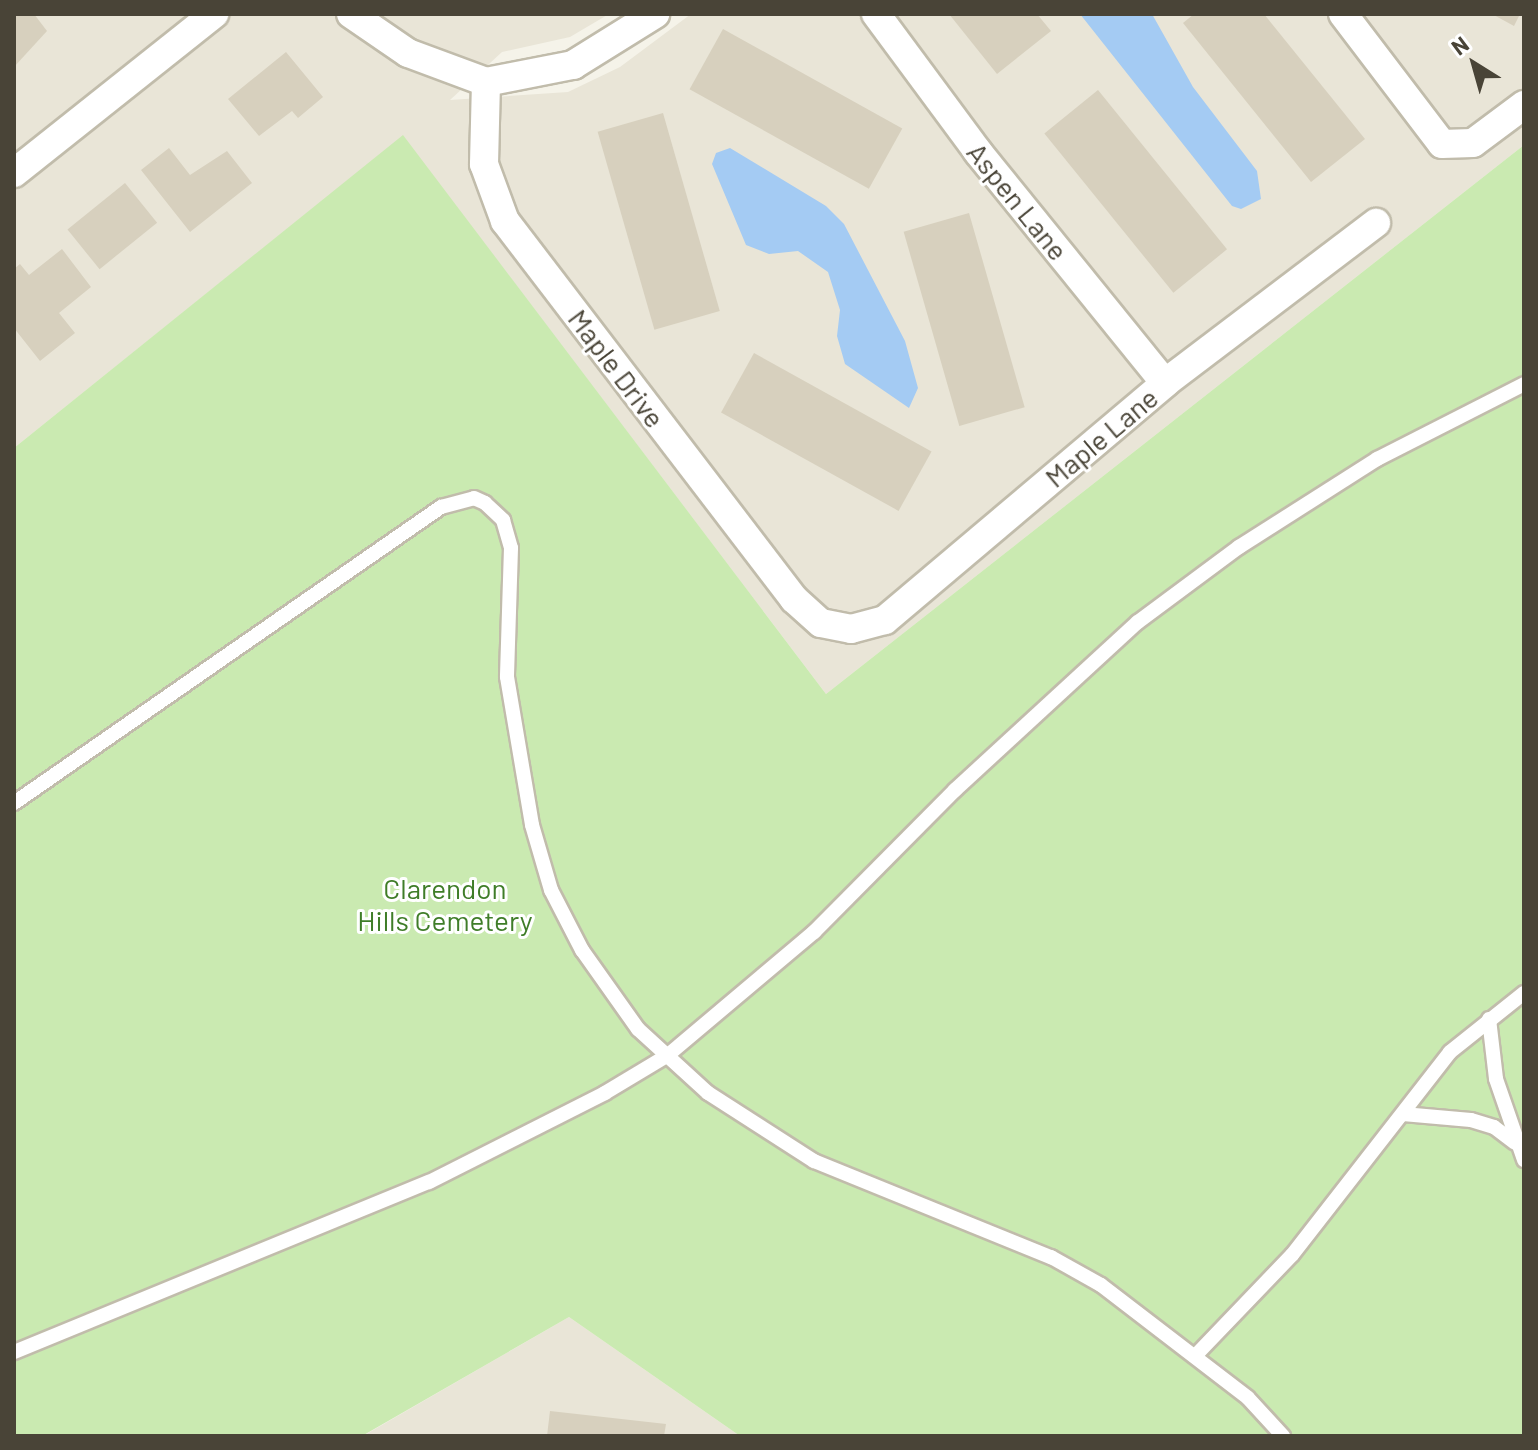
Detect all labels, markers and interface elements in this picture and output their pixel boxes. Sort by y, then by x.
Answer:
north arrow [1434,24,1514,104]
text: N [1446,30,1473,60]
street label: Aspen Lane [960,135,1076,267]
street label: Maple Drive [562,302,672,434]
street label: Maple Lane [1038,380,1164,494]
park label: Clarendon Hills Cemetery [357,871,533,937]

